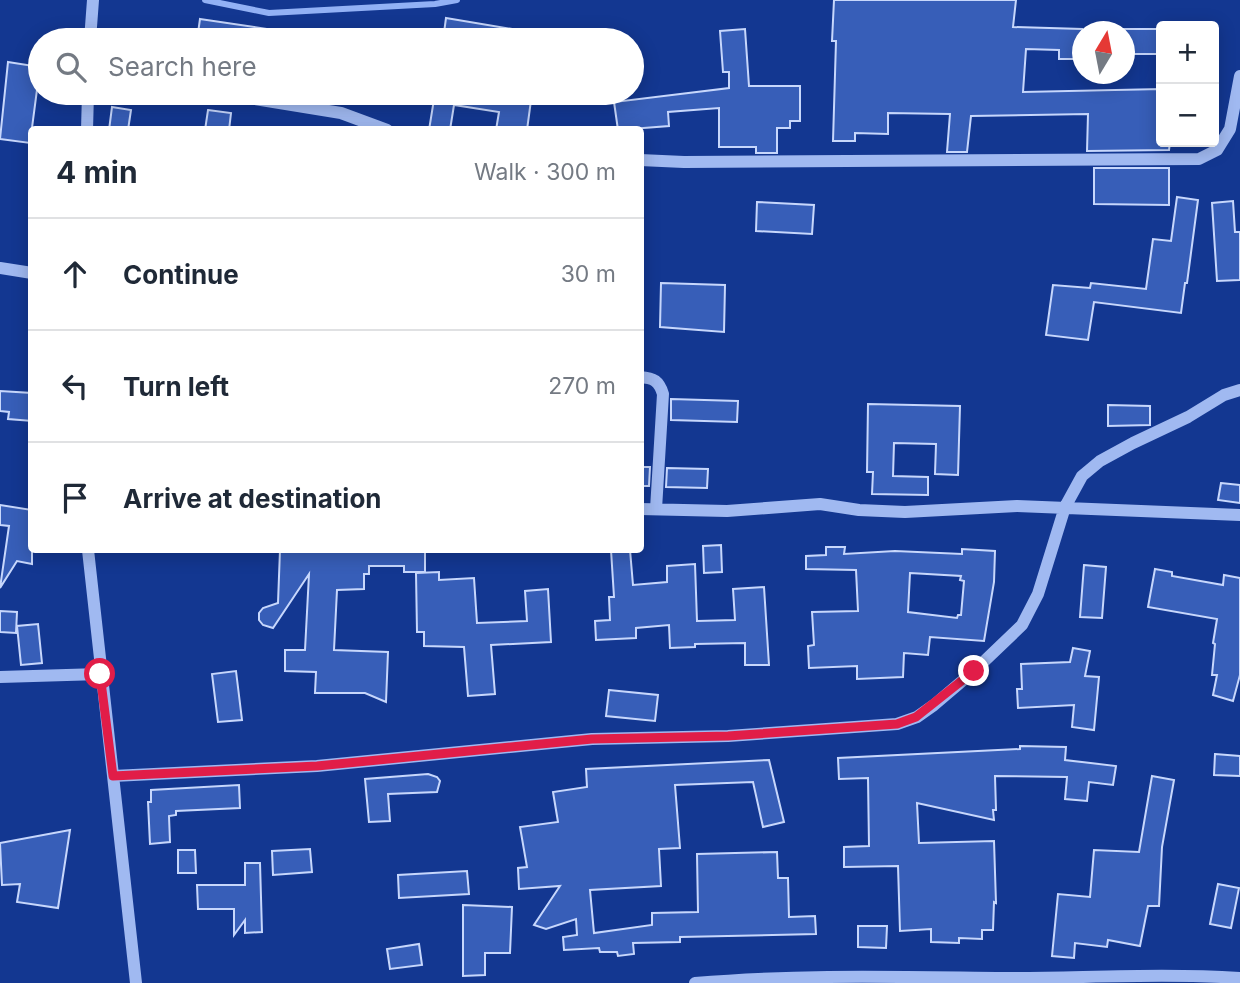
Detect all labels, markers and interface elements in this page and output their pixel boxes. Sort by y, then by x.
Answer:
north arrow [1072,21,1135,84]
map controls [1156,21,1219,147]
button: + [1156,21,1219,84]
search box [28,28,644,105]
icon: search [52,48,90,86]
text: Search here [108,51,257,82]
button: − [1156,84,1219,147]
text: 4 min [56,154,138,190]
text: Walk · 300 m [474,158,616,186]
icon: ahead [56,255,94,293]
text: Continue [123,259,239,290]
text: 30 m [561,260,616,288]
icon: left [56,367,94,405]
text: Turn left [123,371,229,402]
text: 270 m [548,372,616,400]
icon: arrive [56,479,94,517]
text: Arrive at destination [123,483,382,514]
route end [958,655,989,686]
route start [84,658,115,689]

